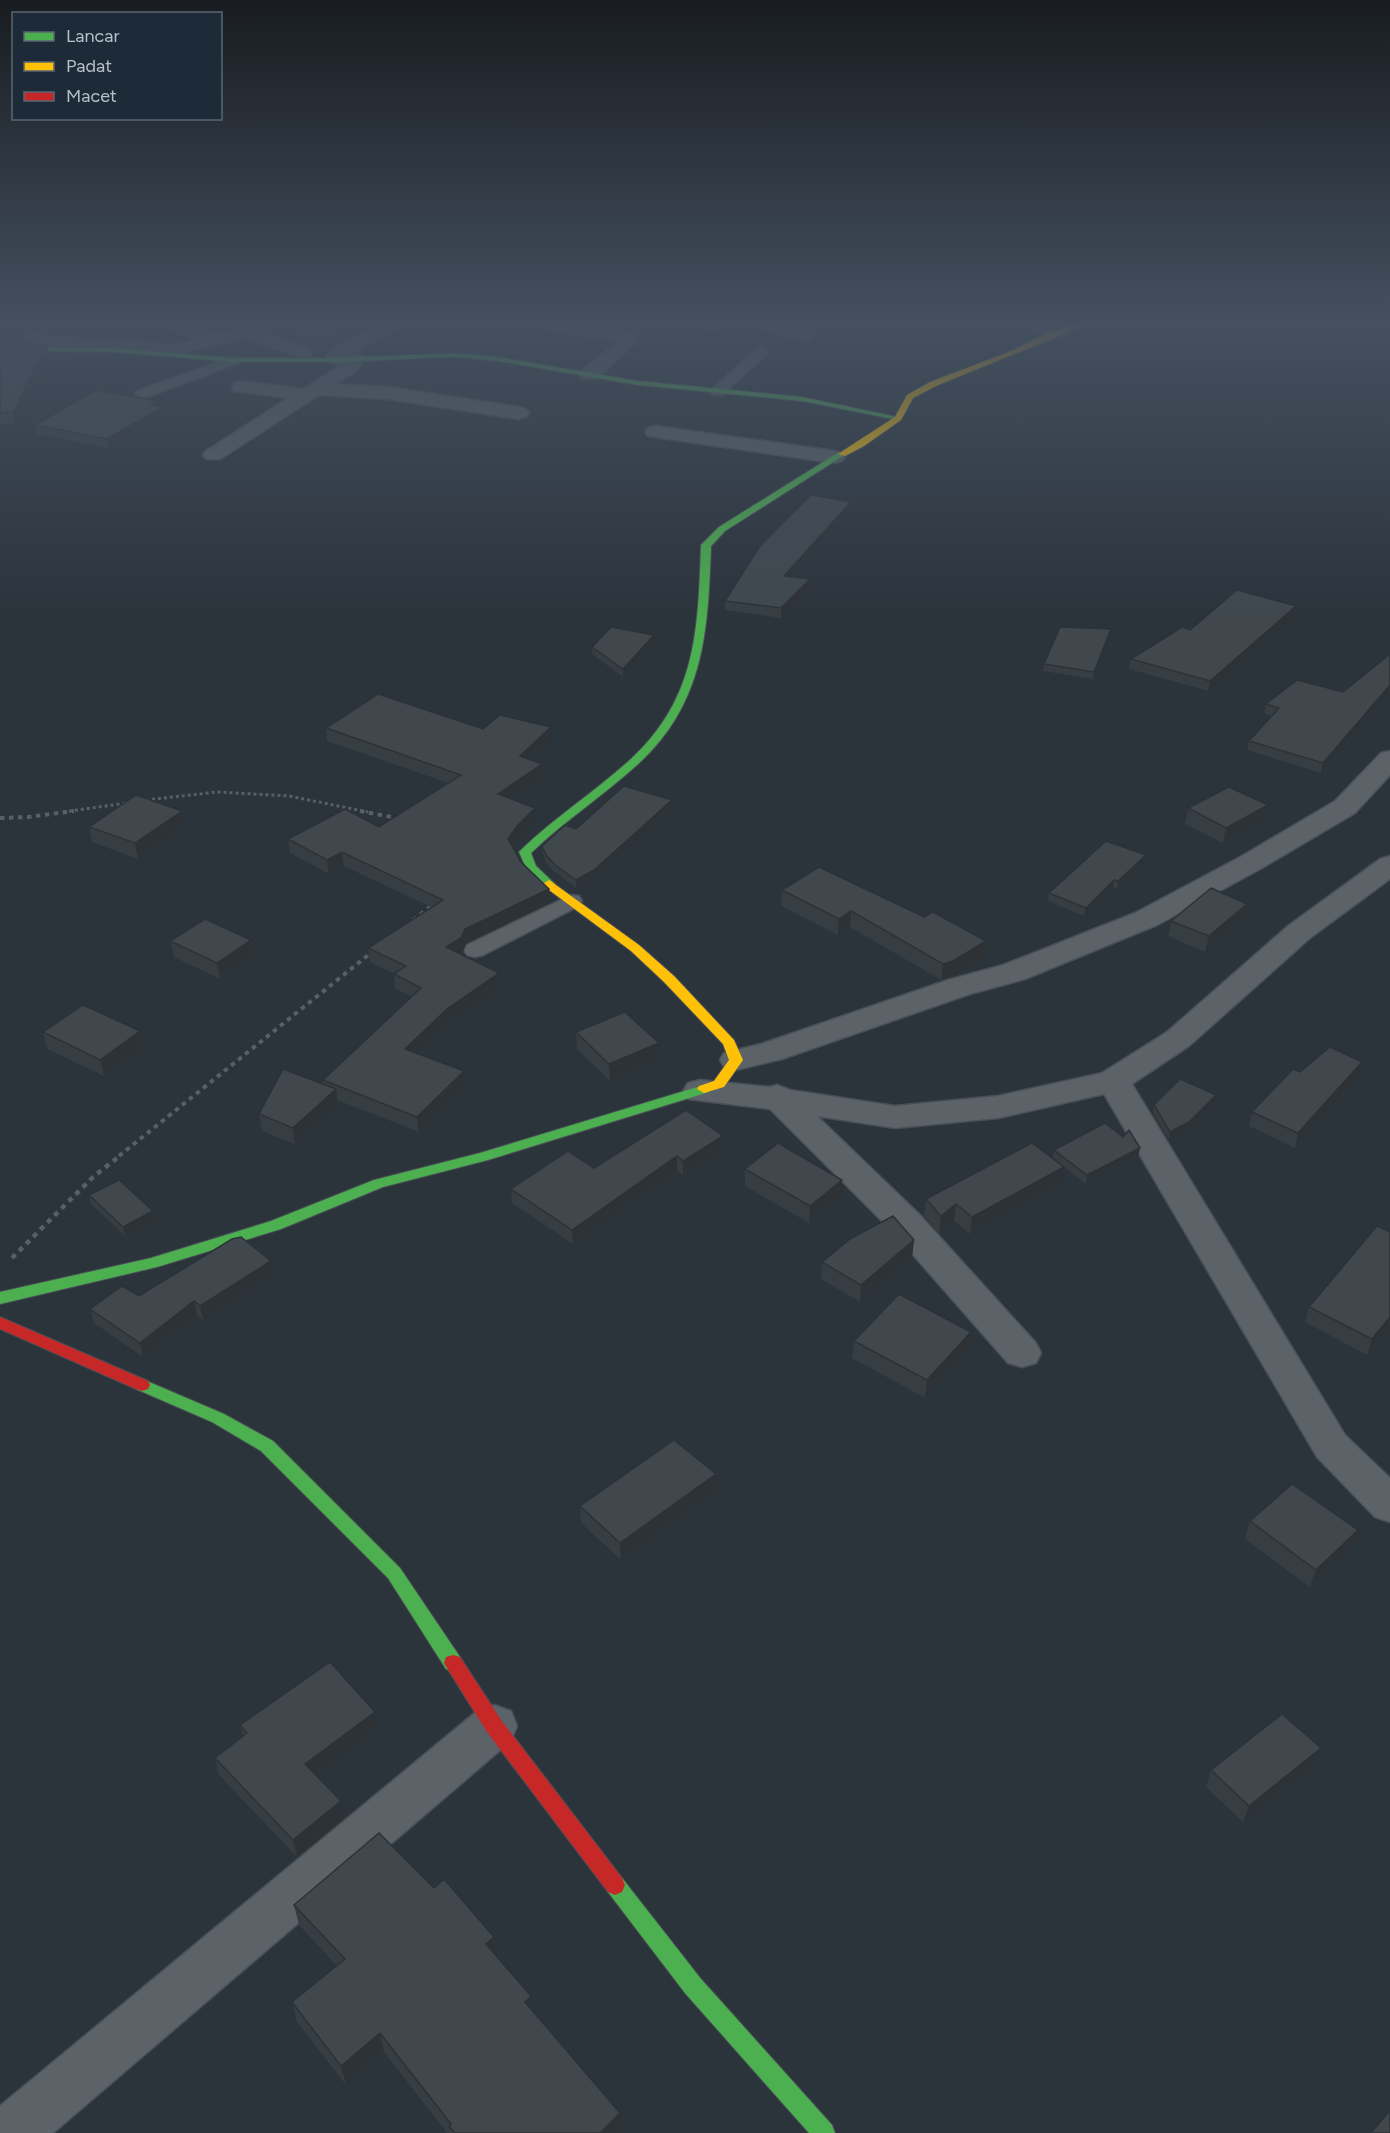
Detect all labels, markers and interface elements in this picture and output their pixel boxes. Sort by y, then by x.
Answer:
legend [12,12,222,120]
text: Lancar [66,25,120,47]
text: Padat [66,55,112,77]
text: Macet [66,85,117,107]

